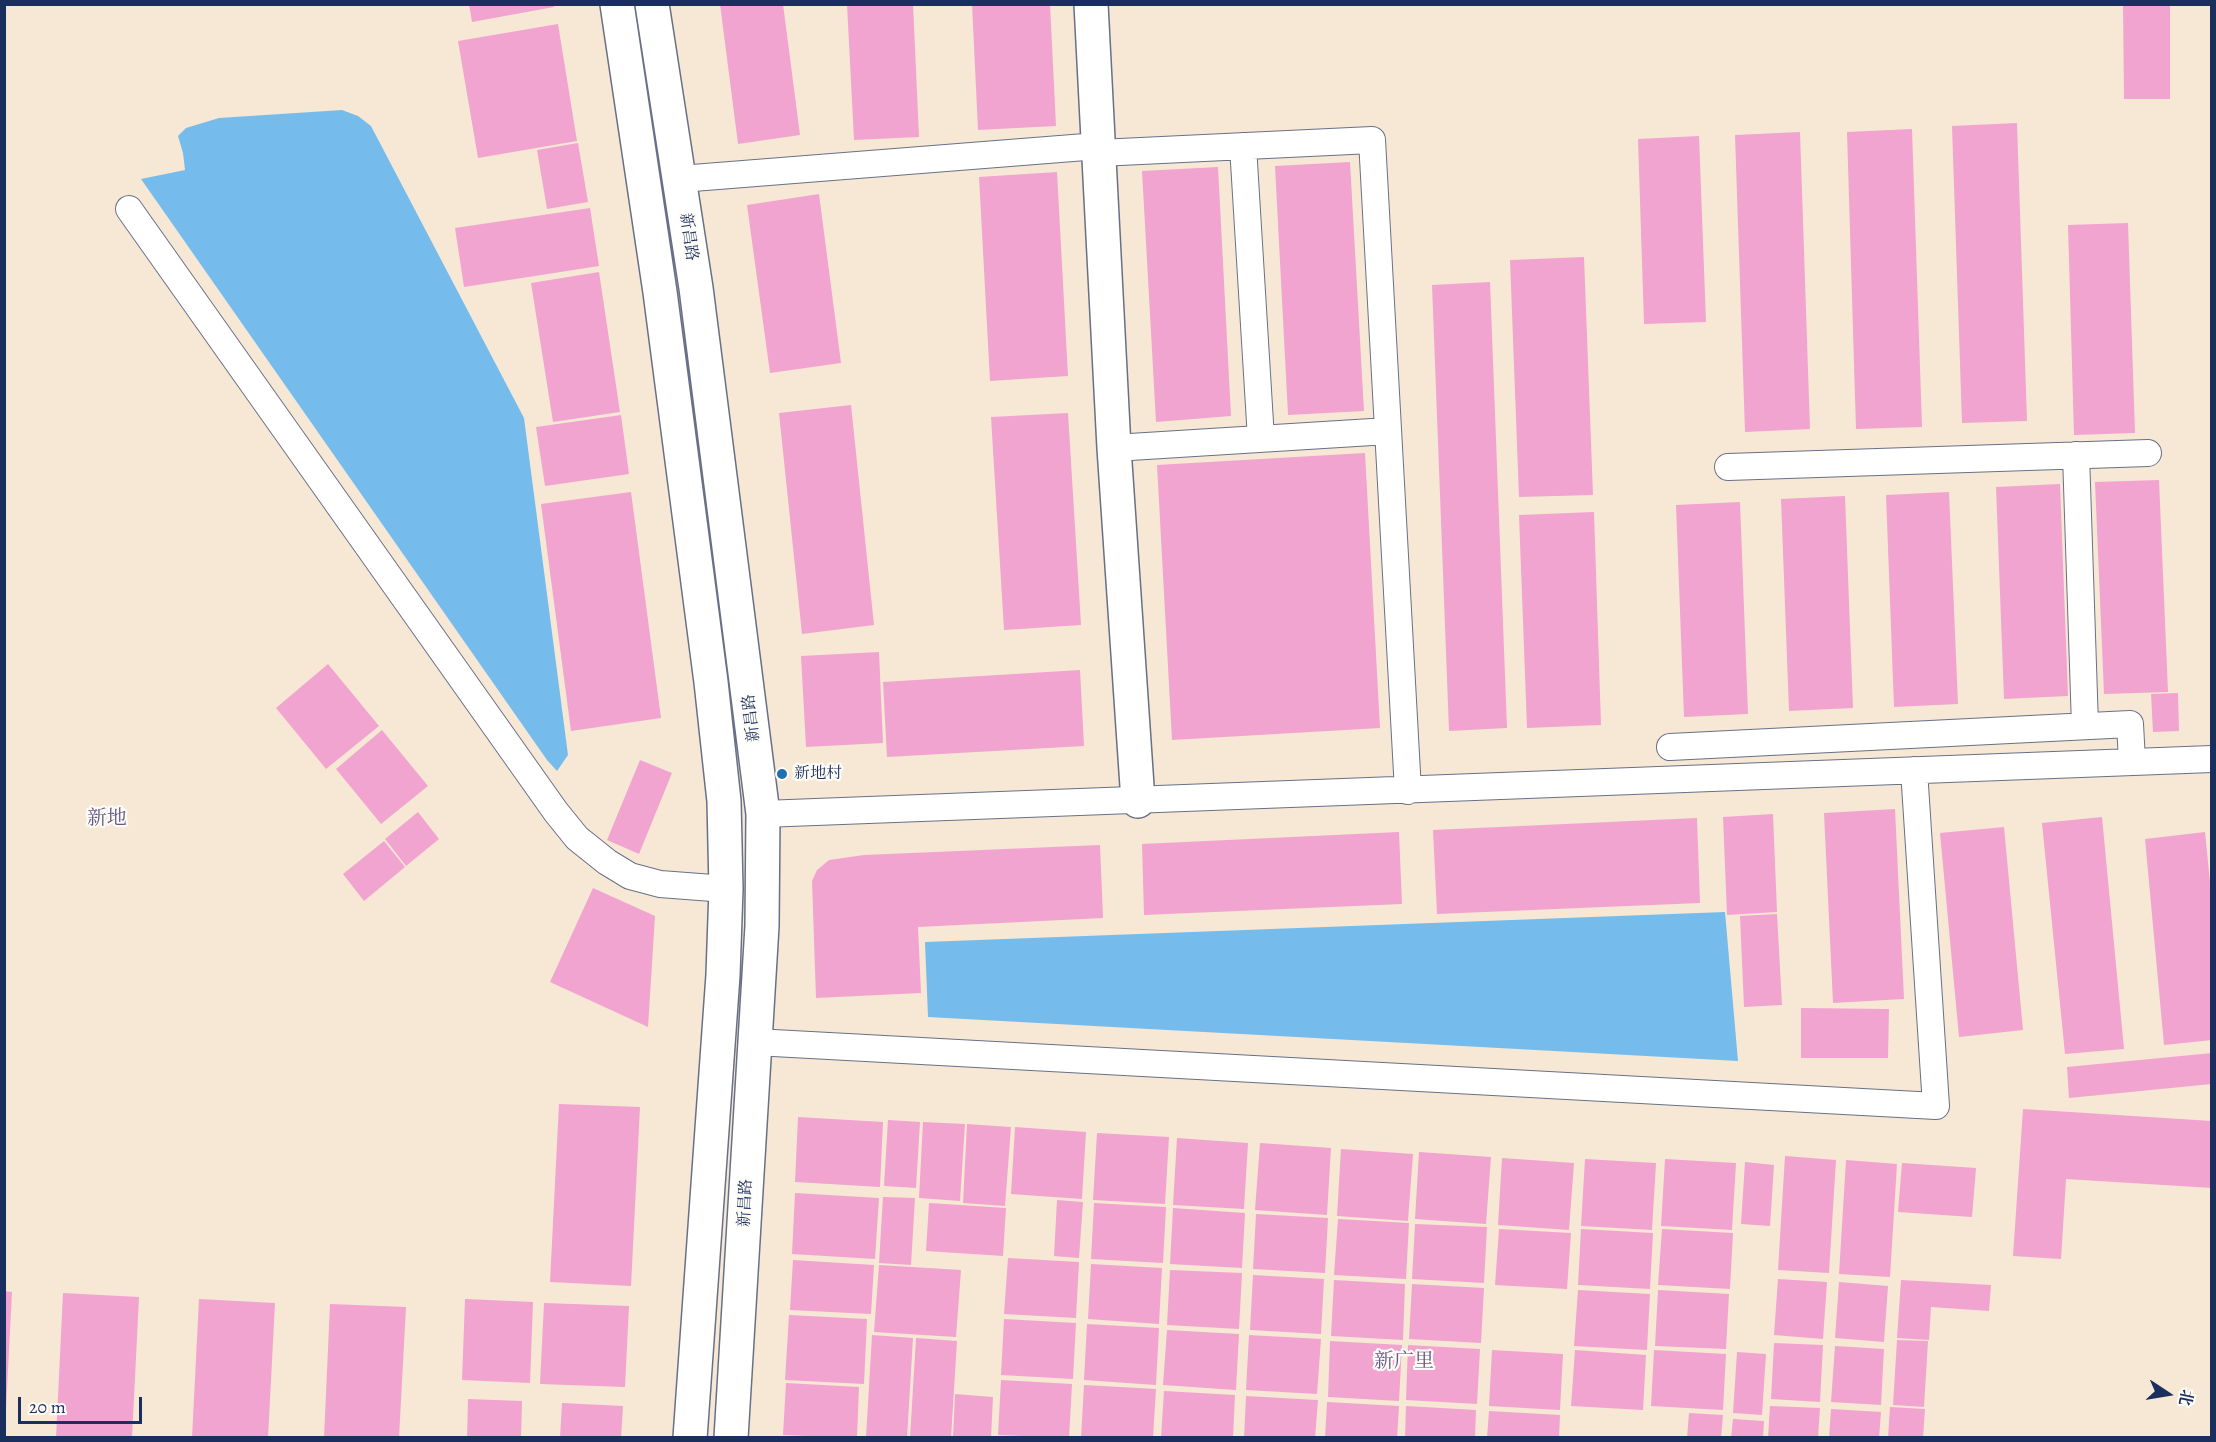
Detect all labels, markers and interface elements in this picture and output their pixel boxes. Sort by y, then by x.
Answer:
street label: 新昌路 [675,212,701,262]
street label: 新昌路 [740,693,764,743]
place label: 新地村 [794,764,842,784]
marker: 新地村 [775,767,789,781]
district label: 新地 [87,807,127,831]
street label: 新昌路 [735,1179,757,1227]
district label: 新广里 [1374,1350,1434,1374]
north arrow [2138,1364,2198,1424]
scale bar [21,1385,146,1423]
text: 北 [2173,1388,2198,1408]
text: 20 m [29,1395,66,1419]

